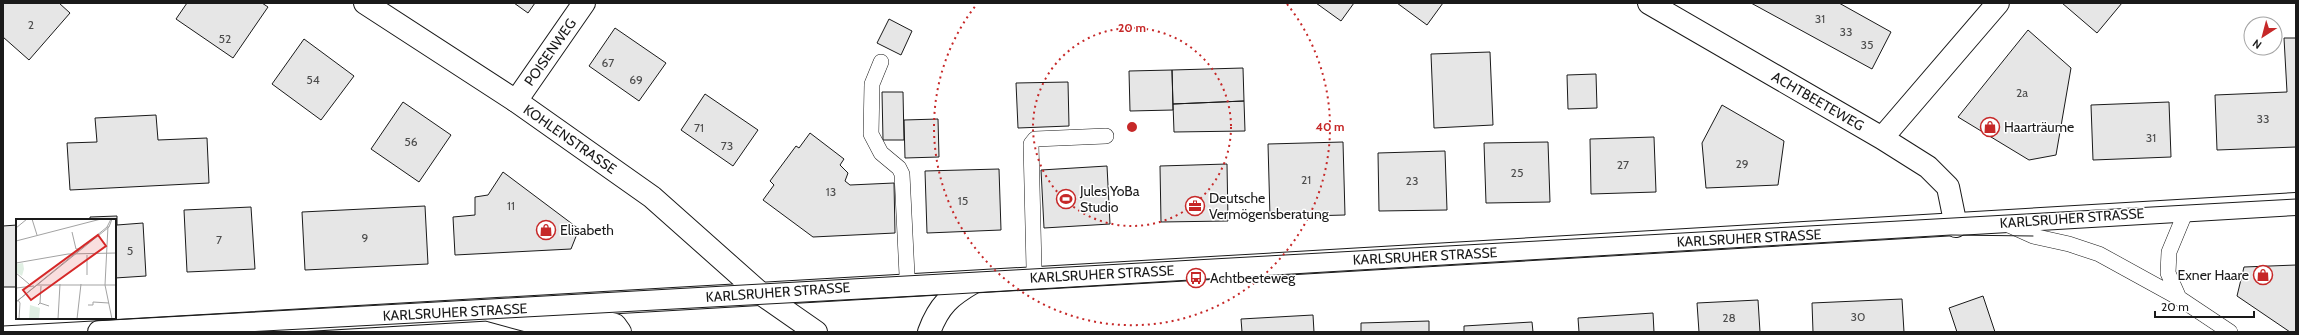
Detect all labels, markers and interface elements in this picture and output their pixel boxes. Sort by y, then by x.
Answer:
house number: 31 [1815,11,1825,26]
street label: POISENWEG [520,15,580,89]
north arrow [2243,16,2283,56]
house number: 2 [28,17,34,32]
text: 20 m [1118,20,1146,35]
house number: 33 [1840,24,1852,39]
house number: 52 [219,31,231,46]
text: N [2250,36,2264,52]
house number: 35 [1861,37,1873,52]
house number: 67 [602,55,614,70]
street label: ACHTBEETEWEG [1769,67,1867,135]
house number: 54 [306,72,320,87]
house number: 69 [629,72,643,87]
house number: 2a [2016,85,2028,100]
street label: KOHLENSTRASSE [520,100,620,178]
house number: 33 [2257,111,2269,126]
shop icon: Haarträume [1979,116,2001,138]
place label: Haarträume [2004,118,2074,136]
text: 40 m [1315,119,1345,134]
house number: 71 [694,120,704,135]
centre of rings [1125,120,1139,134]
house number: 31 [2146,130,2156,145]
house number: 56 [404,134,418,149]
house number: 73 [721,138,733,153]
house number: 29 [1735,156,1749,171]
house number: 27 [1617,157,1629,172]
house number: 25 [1511,165,1523,180]
house number: 21 [1301,172,1311,187]
house number: 23 [1406,173,1418,188]
place label: Jules YoBa Studio [1079,182,1140,216]
house number: 13 [826,184,836,199]
sports icon: Jules YoBa Studio [1055,188,1077,210]
place label: Deutsche Vermögensberatung [1209,189,1330,223]
house number: 15 [958,193,968,208]
office icon: Deutsche Vermögensberatung [1184,195,1206,217]
house number: 11 [507,198,515,213]
street label: KARLSRUHER STRASSE [1999,204,2145,232]
inset map [16,219,116,319]
shop icon: Elisabeth [535,219,557,241]
place label: Elisabeth [560,221,614,239]
street label: KARLSRUHER STRASSE [1676,225,1822,251]
house number: 9 [362,230,369,245]
house number: 7 [216,232,222,247]
house number: 5 [127,243,133,258]
street label: KARLSRUHER STRASSE [1352,243,1498,269]
street label: KARLSRUHER STRASSE [1029,261,1175,287]
shop icon: Exner Haare [2252,264,2274,286]
place label: Exner Haare [2177,266,2249,284]
bus stop icon: Achtbeeteweg [1185,267,1207,289]
place label: Achtbeeteweg [1210,269,1296,287]
street label: KARLSRUHER STRASSE [705,278,851,306]
scale bar [2155,293,2254,319]
street label: KARLSRUHER STRASSE [382,299,528,325]
text: 20 m [2161,299,2189,314]
house number: 30 [1851,309,1865,324]
house number: 28 [1722,310,1736,325]

